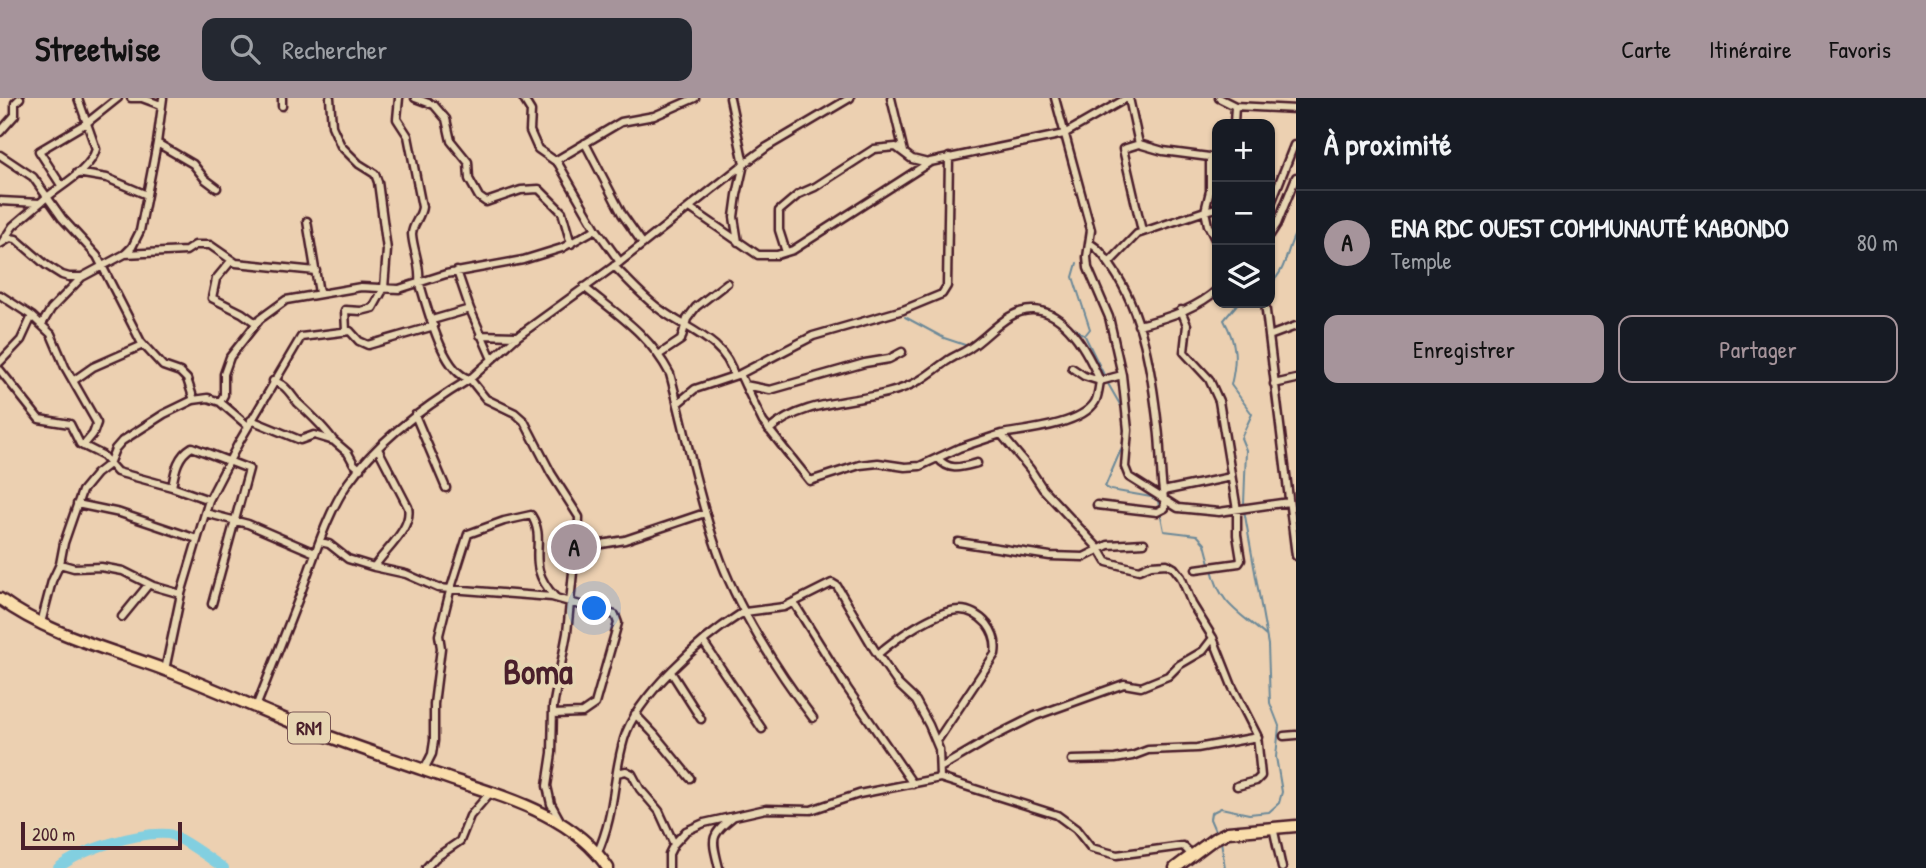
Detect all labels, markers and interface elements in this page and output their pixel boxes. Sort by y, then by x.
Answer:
search box [202,18,692,81]
text: Streetwise [35,27,160,71]
icon: search [226,30,264,68]
text: Rechercher [282,32,387,67]
text: Carte [1621,33,1671,65]
text: Itinéraire [1709,33,1791,65]
text: Favoris [1829,33,1891,65]
map controls [1212,119,1275,308]
button: + [1212,119,1275,182]
text: À proximité [1324,124,1452,164]
button: − [1212,182,1275,245]
text: ENA RDC OUEST COMMUNAUTÉ KABONDO [1391,210,1789,245]
text: A [1341,227,1353,258]
text: 80 m [1857,227,1898,258]
button: layers [1212,245,1275,308]
text: Temple [1391,245,1452,276]
button: Enregistrer [1324,315,1604,383]
button: Partager [1618,315,1898,383]
pin: A [551,521,597,573]
your location [577,591,611,625]
district label: Boma [503,648,573,695]
road number: RN1 [288,712,330,744]
scale bar [21,819,182,851]
text: 200 m [32,821,75,847]

